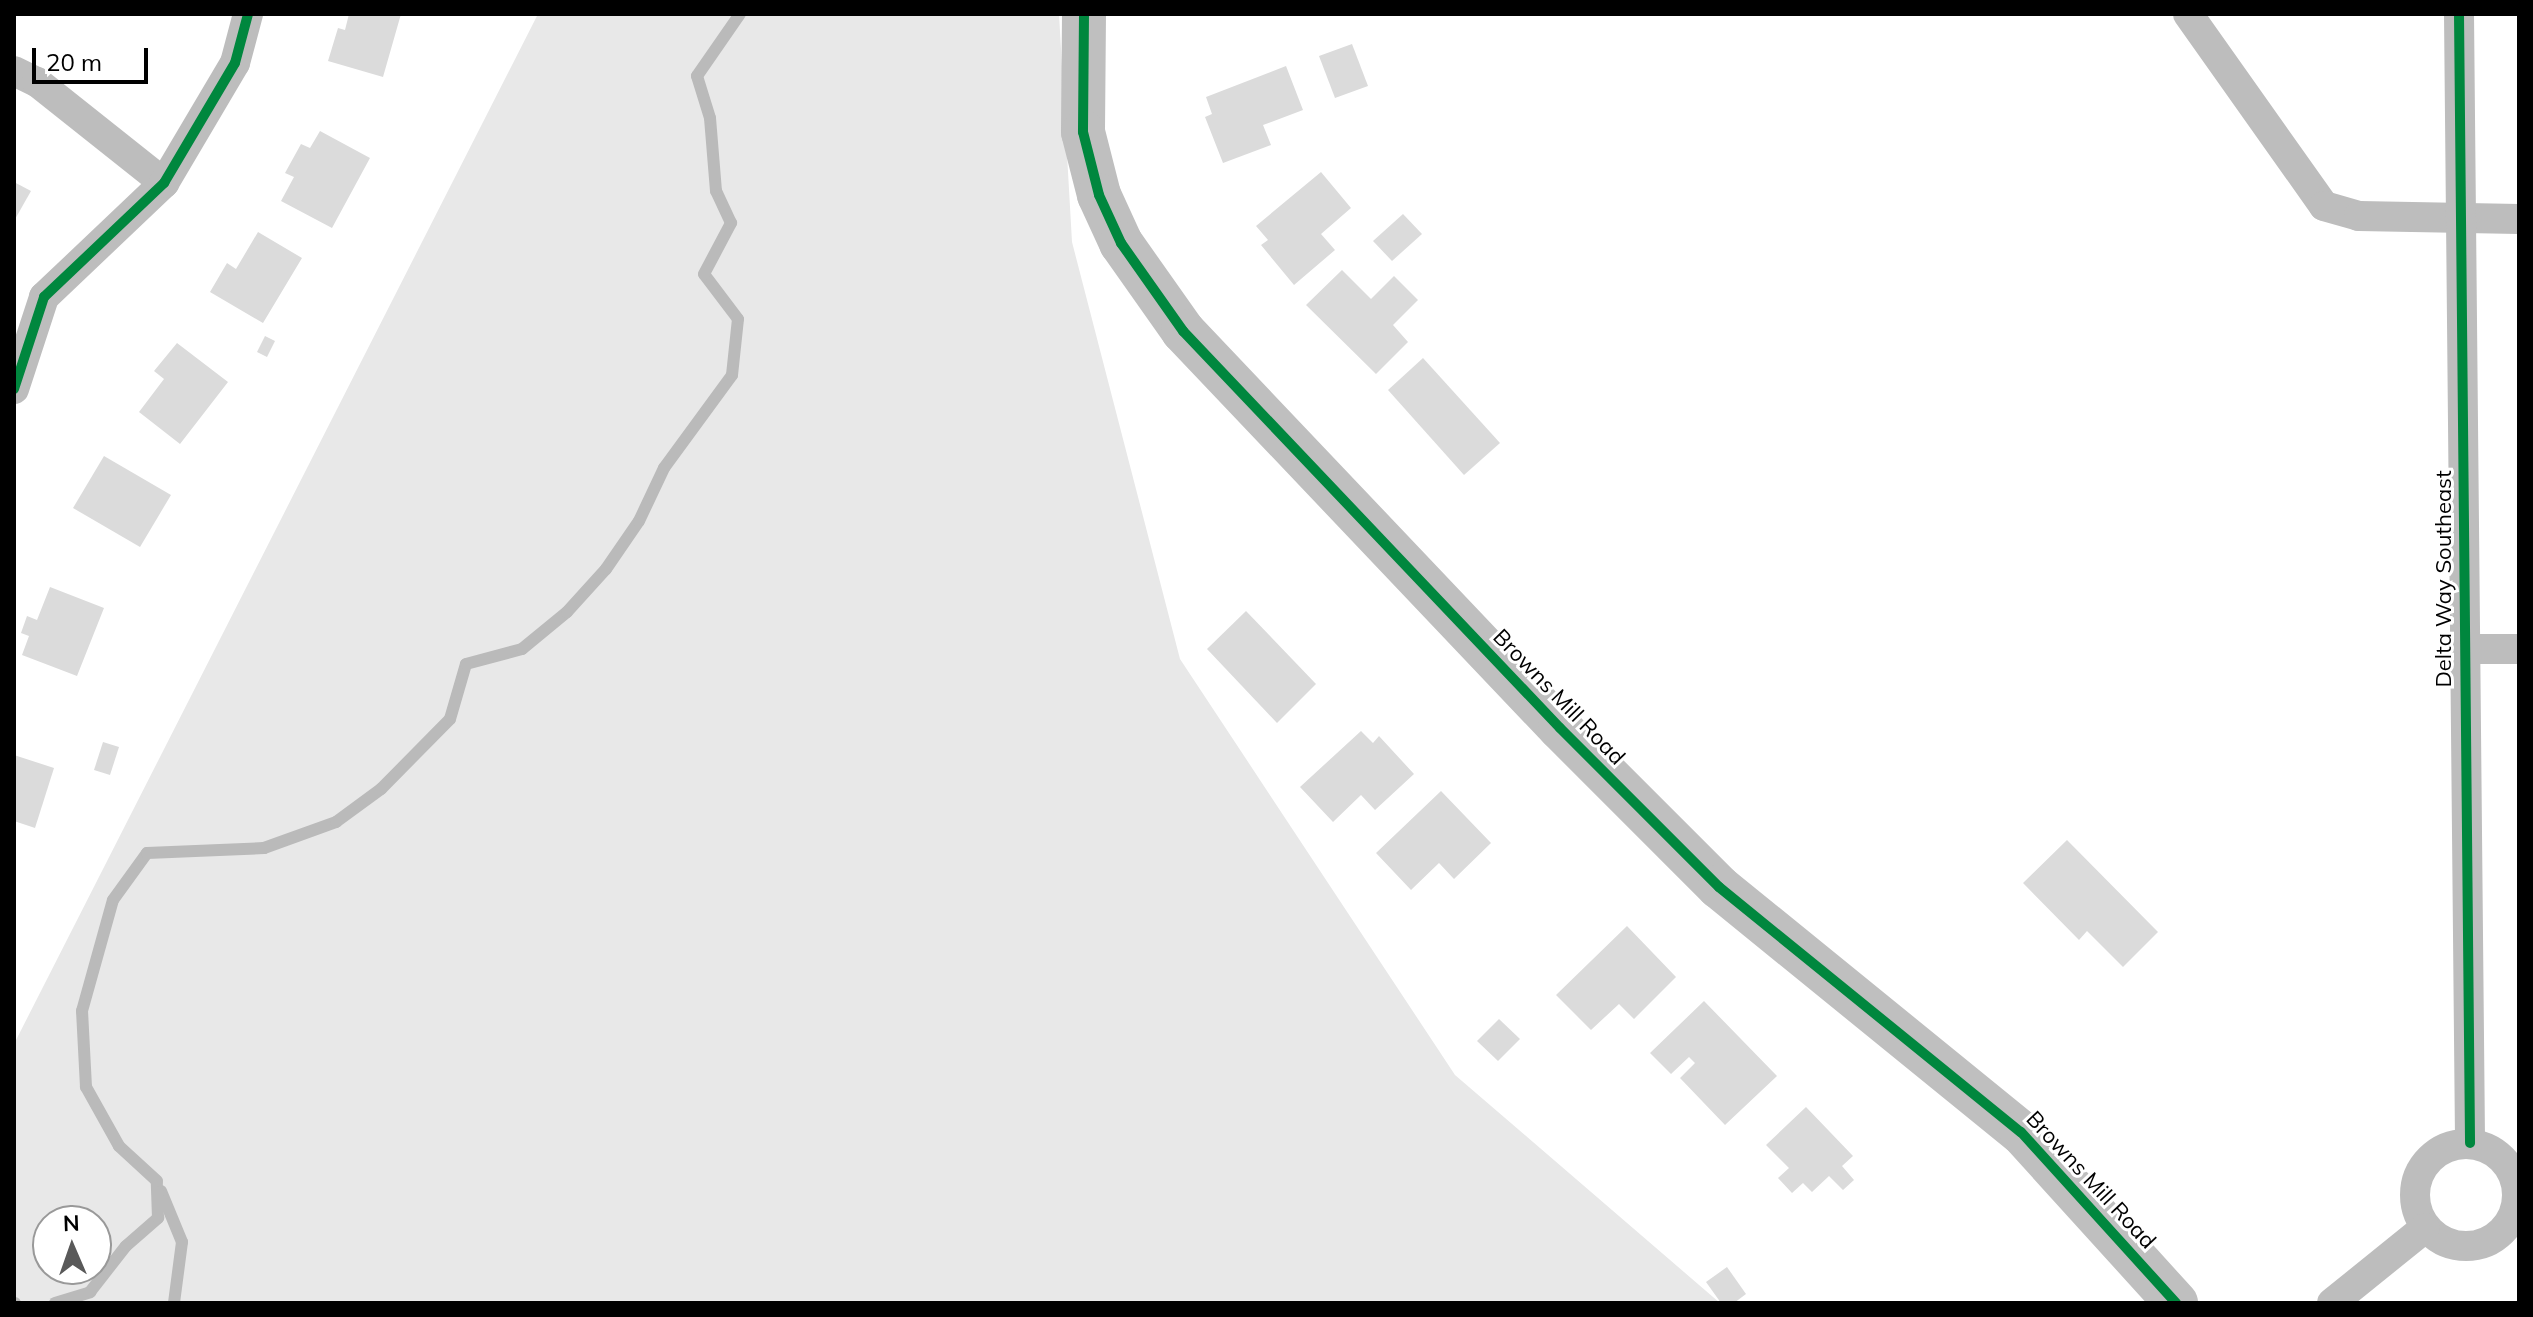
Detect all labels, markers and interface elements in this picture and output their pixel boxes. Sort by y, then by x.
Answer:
scale bar [36,32,152,82]
text: 20 m [46,47,102,77]
street label: Delta Way Southeast [2431,470,2457,688]
street label: Browns Mill Road [1488,624,1630,770]
street label: Browns Mill Road [2021,1106,2161,1254]
north arrow [32,1205,112,1285]
text: N [62,1209,80,1237]

